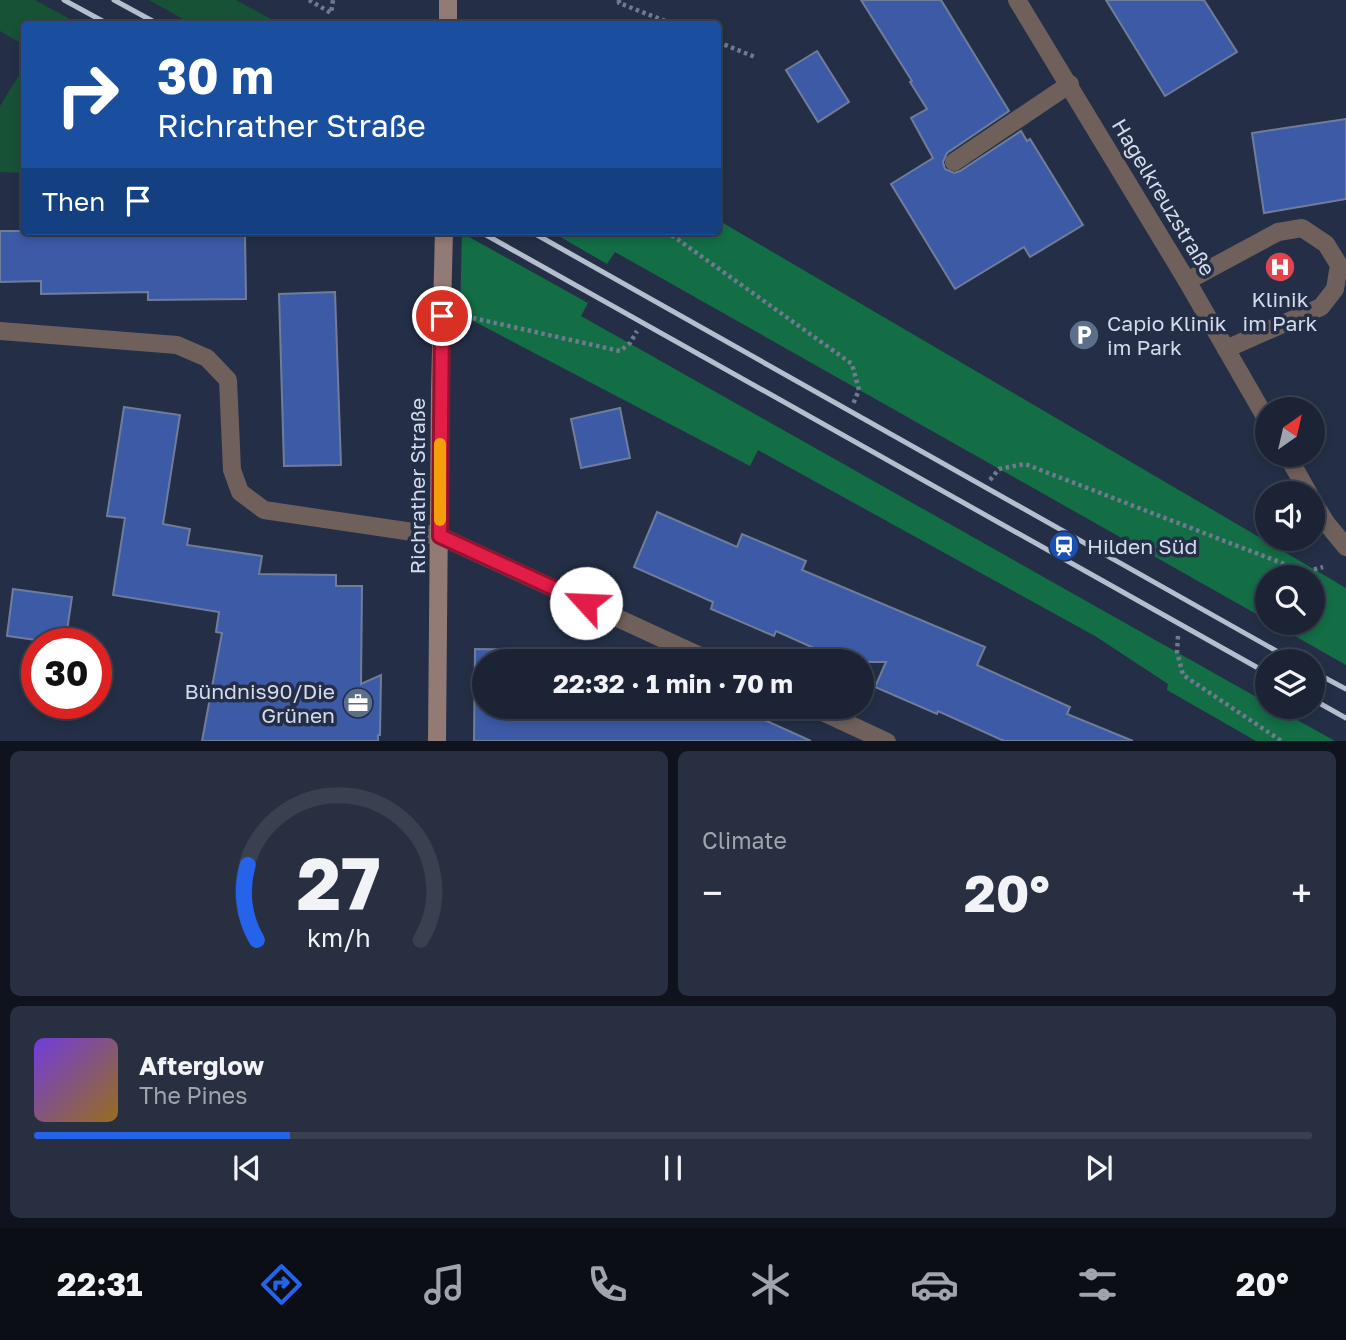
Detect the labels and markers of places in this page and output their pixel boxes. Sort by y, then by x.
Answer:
hospital icon: Klinik im Park [1263,250,1297,284]
pin [412,286,472,346]
place label: Klinik im Park [1243,286,1318,336]
place label: Capio Klinik im Park [1107,310,1227,360]
parking icon: Capio Klinik im Park [1067,318,1101,352]
station icon: Hilden Süd [1047,529,1081,563]
place label: Hilden Süd [1087,533,1197,559]
place label: Bündnis90/Die Grünen [184,678,335,728]
office icon: Bündnis90/Die Grünen [341,686,375,720]

